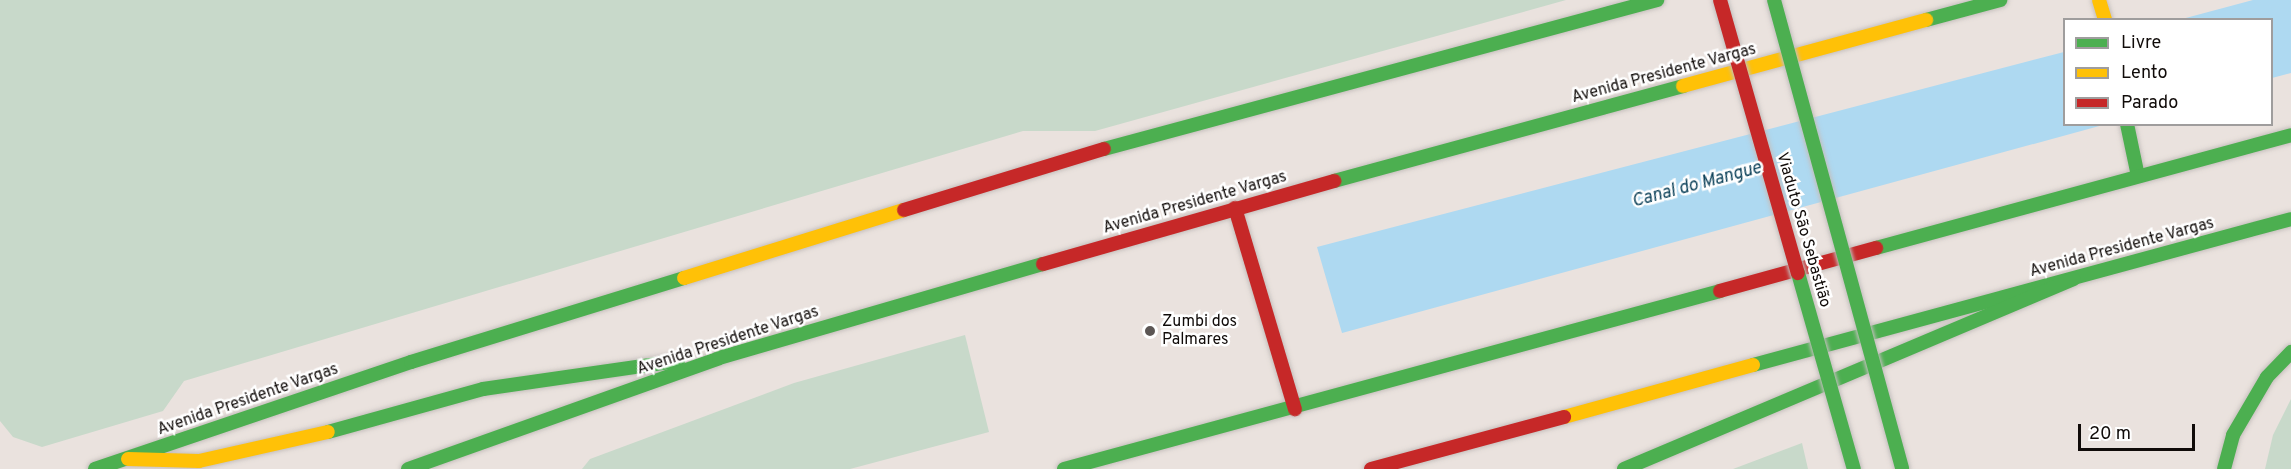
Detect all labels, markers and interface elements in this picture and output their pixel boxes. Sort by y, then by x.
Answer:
legend [2063,18,2273,126]
text: Livre [2121,32,2161,55]
street label: Avenida Presidente Vargas [1569,40,1759,108]
text: Lento [2121,62,2167,85]
text: Parado [2121,92,2178,115]
street label: Viaduto São Sebastião [1772,150,1834,310]
water label: Canal do Mangue [1630,158,1764,214]
street label: Avenida Presidente Vargas [1101,167,1289,239]
street label: Avenida Presidente Vargas [2027,214,2217,282]
street label: Avenida Presidente Vargas [634,302,822,380]
place label: Zumbi dos Palmares [1162,312,1237,350]
marker: Zumbi dos Palmares [1143,324,1157,338]
street label: Avenida Presidente Vargas [155,360,341,440]
scale bar [2081,412,2198,450]
text: 20 m [2089,423,2131,446]

